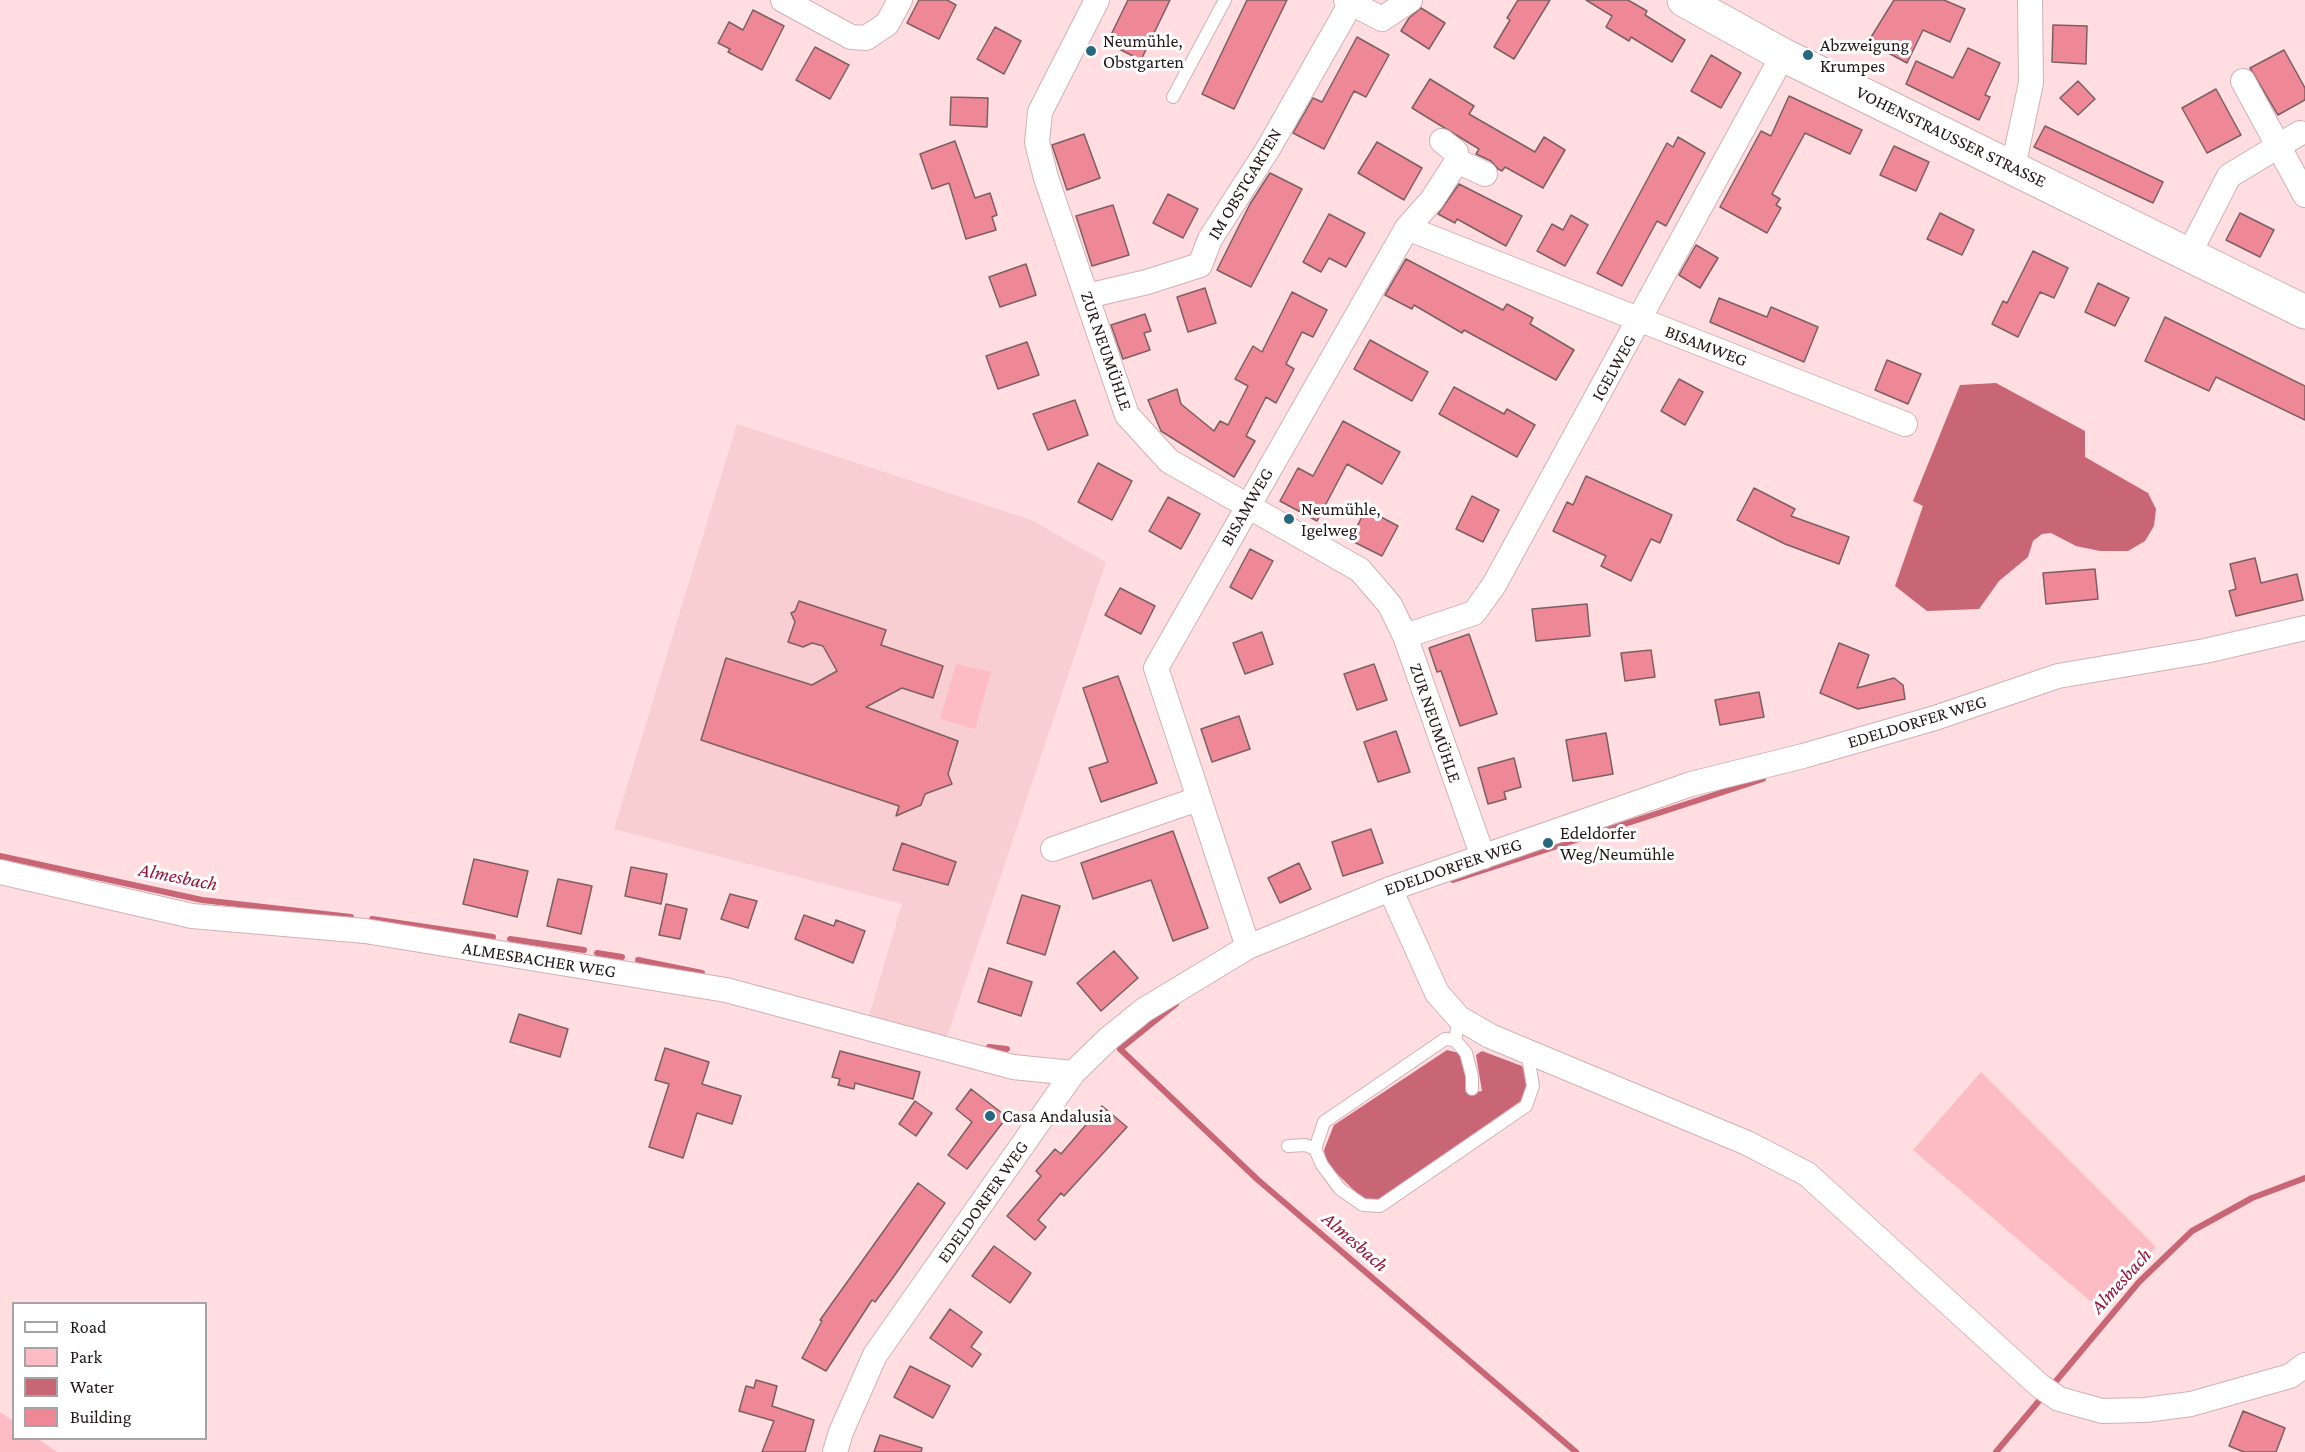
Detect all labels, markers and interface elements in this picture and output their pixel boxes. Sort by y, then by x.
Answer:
place label: Neumühle, Obstgarten [1103,30,1184,72]
place label: Abzweigung Krumpes [1820,34,1909,76]
marker: Neumühle, Obstgarten [1084,44,1098,58]
marker: Abzweigung Krumpes [1801,48,1815,62]
street label: VOHENSTRAUSSER STRASSE [1852,81,2050,193]
street label: IM OBSTGARTEN [1203,124,1287,244]
street label: ZUR NEUMÜHLE [1075,289,1137,413]
street label: BISAMWEG [1662,320,1750,372]
street label: IGELWEG [1587,331,1641,405]
street label: BISAMWEG [1216,464,1278,550]
place label: Neumühle, Igelweg [1301,498,1381,540]
marker: Neumühle, Igelweg [1282,512,1296,526]
street label: ZUR NEUMÜHLE [1404,661,1466,785]
street label: EDELDORFER WEG [1845,691,1989,753]
place label: Edeldorfer Weg/Neumühle [1560,822,1674,864]
street label: EDELDORFER WEG [1381,833,1525,901]
marker: Edeldorfer Weg/Neumühle [1541,836,1555,850]
water label: Almesbach [137,858,219,896]
street label: ALMESBACHER WEG [461,937,617,983]
place label: Casa Andalusia [1002,1105,1112,1127]
marker: Casa Andalusia [983,1109,997,1123]
street label: EDELDORFER WEG [933,1137,1033,1267]
water label: Almesbach [1317,1207,1393,1277]
water label: Almesbach [2085,1243,2157,1319]
legend [12,1302,207,1440]
text: Road [70,1317,107,1337]
text: Park [70,1347,102,1367]
text: Water [70,1377,114,1397]
text: Building [70,1407,131,1427]

